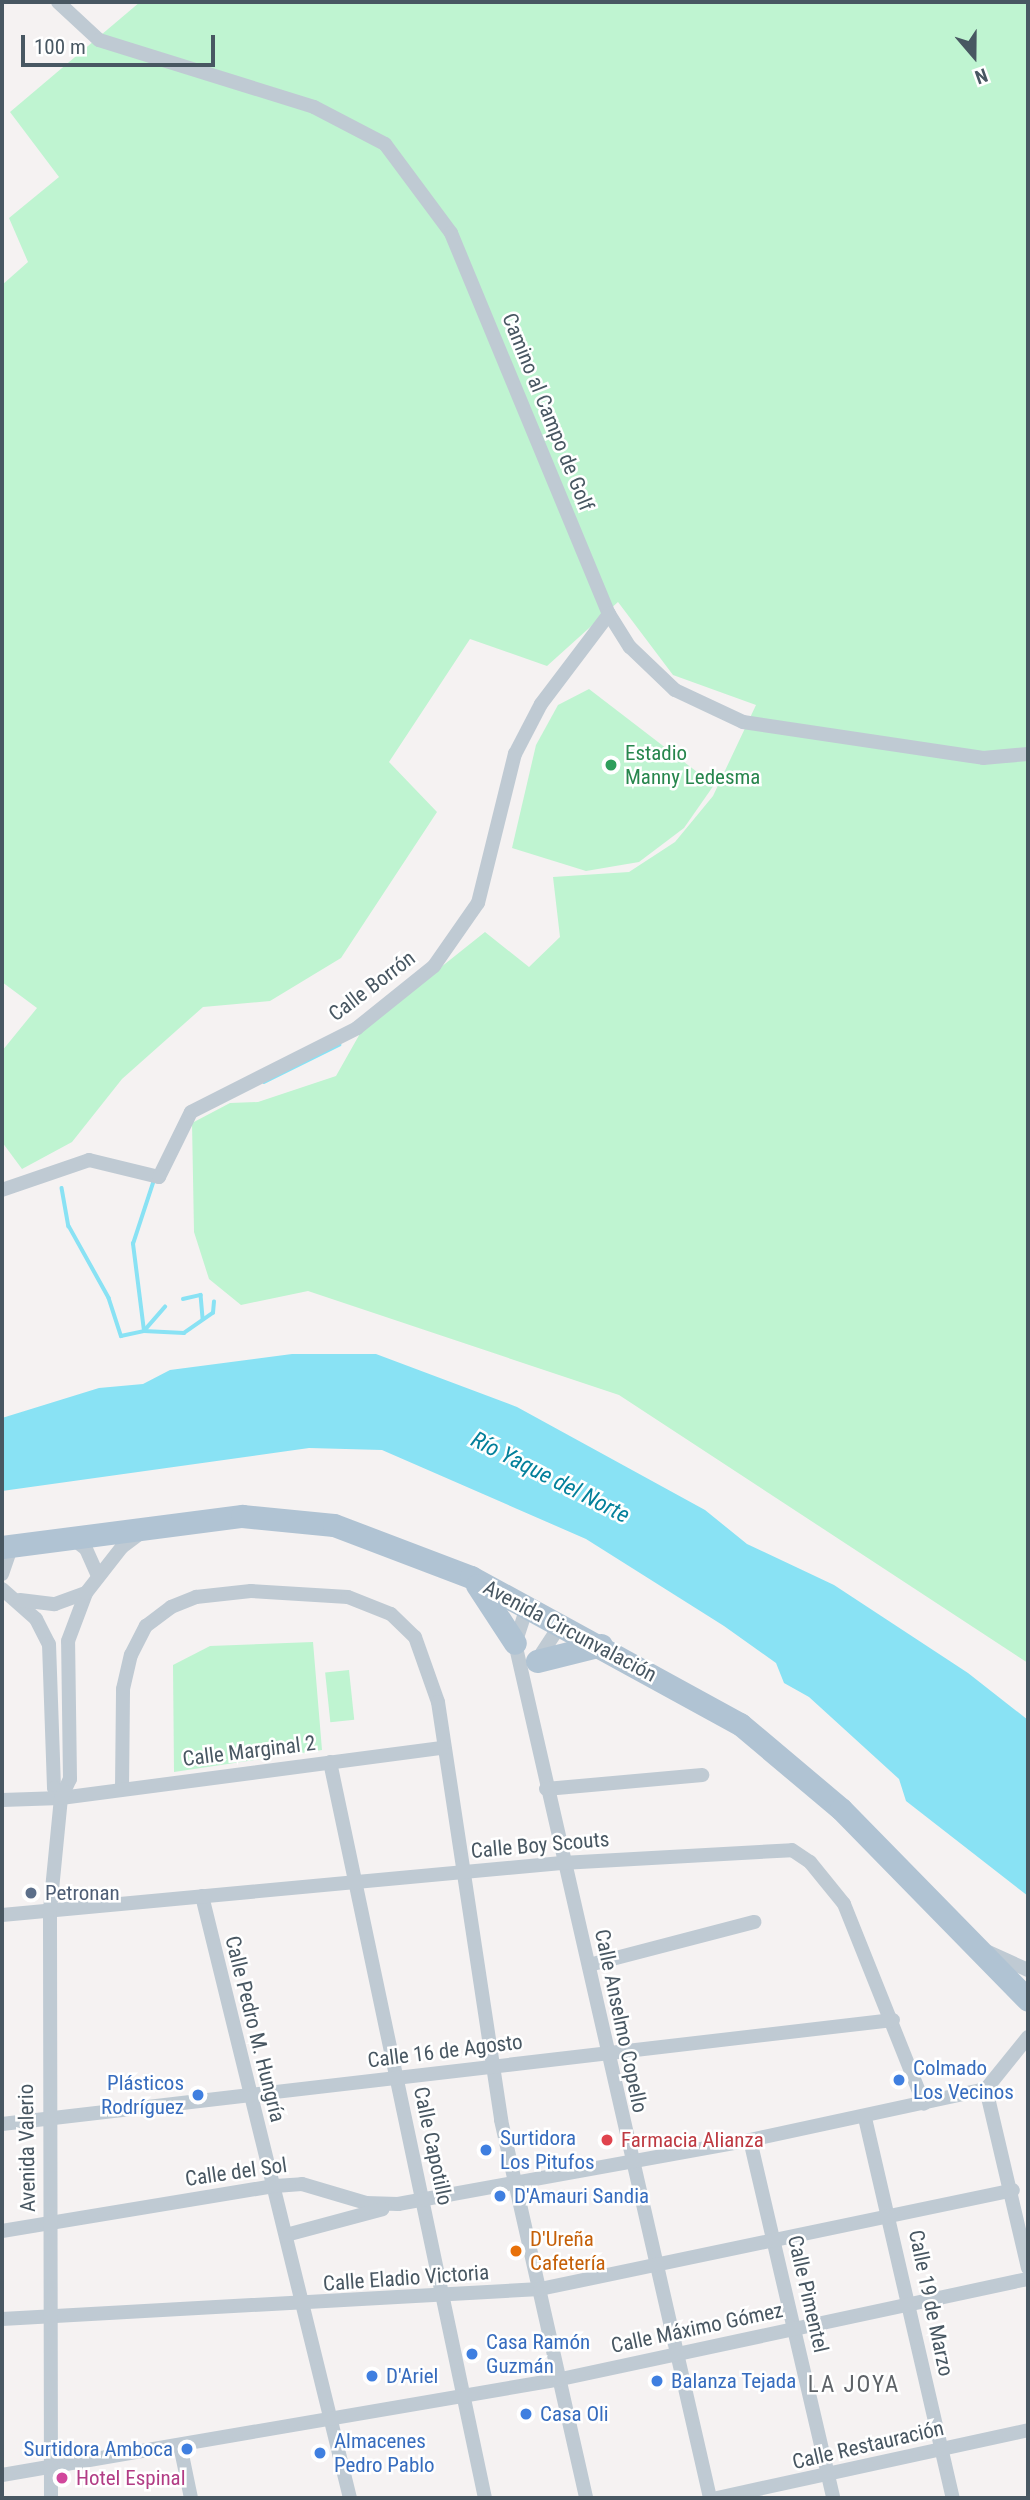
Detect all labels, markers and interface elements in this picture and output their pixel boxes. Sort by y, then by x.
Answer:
scale bar [24,21,219,65]
north arrow [939,21,1009,91]
text: 100 m [34,35,86,59]
text: N [972,63,991,89]
street label: Camino al Campo de Golf [497,310,599,514]
place label: Estadio Manny Ledesma [625,740,760,790]
marker: Estadio Manny Ledesma [603,757,619,773]
street label: Calle Borrón [324,945,420,1027]
water label: Río Yaque del Norte [466,1426,634,1530]
street label: Avenida Circunvalación [479,1575,661,1687]
street label: Calle Marginal 2 [181,1730,317,1772]
street label: Calle Boy Scouts [470,1826,610,1864]
place label: Petronan [45,1880,120,1906]
marker: Petronan [23,1885,39,1901]
street label: Calle Anselmo Copello [589,1927,653,2115]
street label: Calle Pedro M. Hungría [220,1933,290,2125]
street label: Calle 16 de Agosto [366,2029,524,2073]
place label: Colmado Los Vecinos [913,2055,1014,2105]
place label: Plásticos Rodríguez [101,2070,184,2120]
marker: Colmado Los Vecinos [891,2072,907,2088]
street label: Avenida Valerio [13,2084,41,2212]
street label: Calle Capotillo [408,2085,458,2207]
marker: Plásticos Rodríguez [190,2087,206,2103]
place label: Surtidora Los Pitufos [500,2125,595,2175]
place label: Farmacia Alianza [621,2127,764,2153]
marker: Farmacia Alianza [599,2132,615,2148]
marker: Surtidora Los Pitufos [478,2142,494,2158]
street label: Calle del Sol [184,2152,288,2192]
place label: D'Amauri Sandia [514,2183,649,2209]
marker: D'Amauri Sandia [492,2188,508,2204]
place label: D'Ureña Cafetería [530,2226,606,2276]
street label: Calle 19 de Marzo [903,2228,959,2378]
street label: Calle Pimentel [782,2233,834,2355]
marker: D'Ureña Cafetería [508,2243,524,2259]
street label: Calle Eladio Victoria [322,2260,490,2296]
street label: Calle Máximo Gómez [609,2297,785,2359]
place label: Casa Ramón Guzmán [486,2329,590,2379]
marker: Casa Ramón Guzmán [464,2346,480,2362]
place label: D'Ariel [386,2363,438,2389]
marker: D'Ariel [364,2368,380,2384]
place label: Balanza Tejada [671,2368,797,2394]
district label: LA JOYA [809,2371,899,2399]
marker: Balanza Tejada [649,2373,665,2389]
place label: Casa Oli [540,2401,609,2427]
marker: Casa Oli [518,2406,534,2422]
street label: Calle Restauración [790,2415,946,2475]
place label: Almacenes Pedro Pablo [334,2428,435,2478]
place label: Surtidora Amboca [24,2436,173,2462]
marker: Surtidora Amboca [179,2441,195,2457]
marker: Almacenes Pedro Pablo [312,2445,328,2461]
place label: Hotel Espinal [76,2465,186,2491]
marker: Hotel Espinal [54,2470,70,2486]

